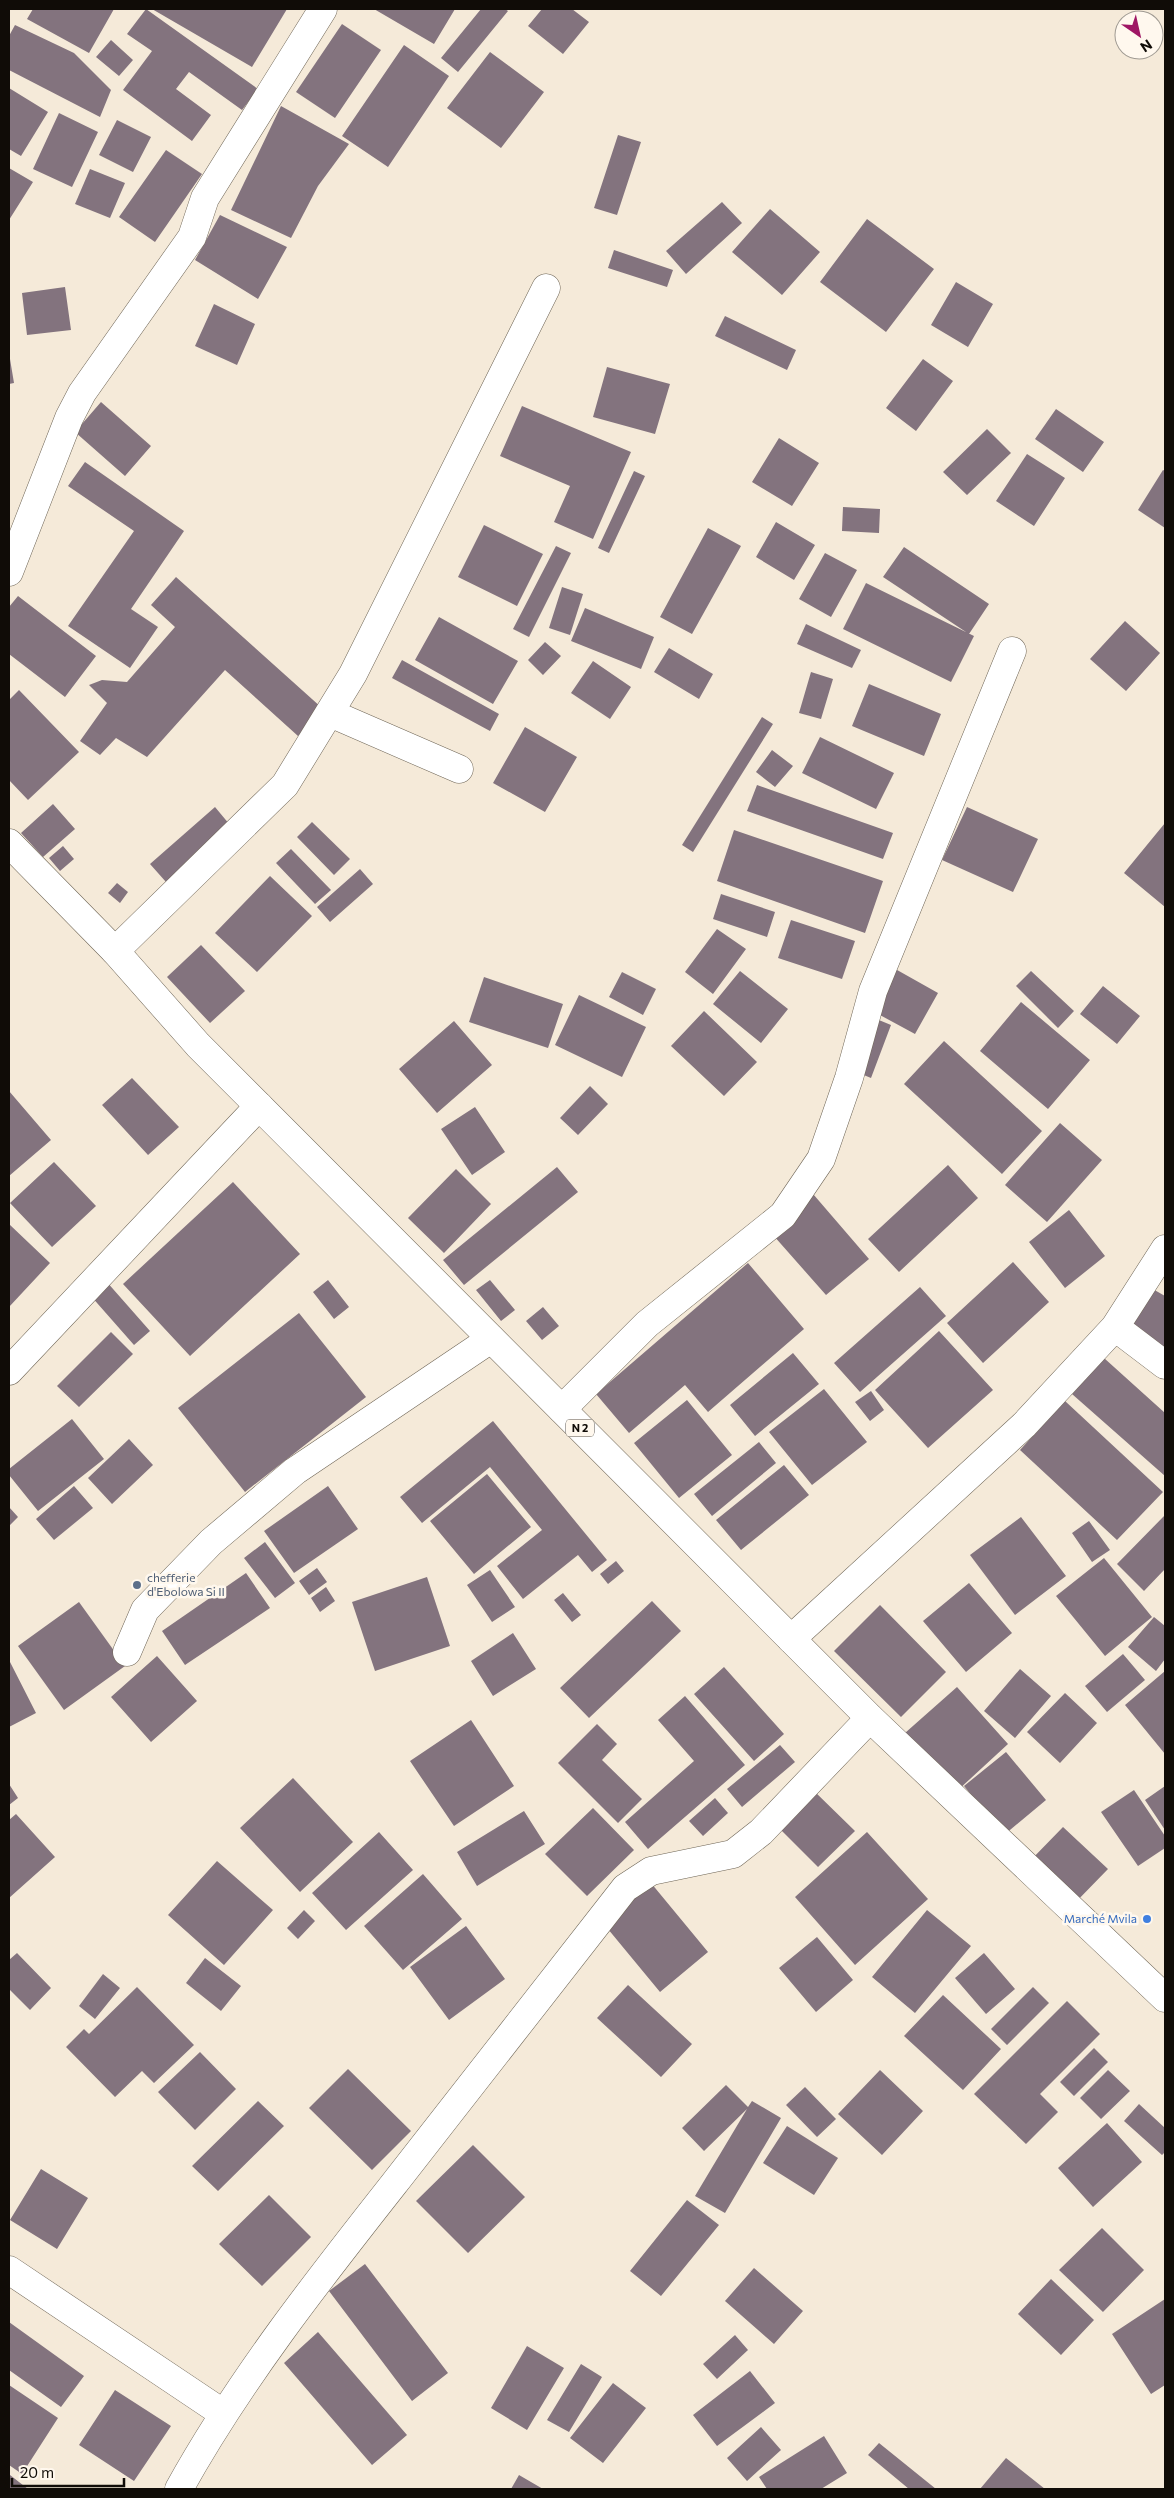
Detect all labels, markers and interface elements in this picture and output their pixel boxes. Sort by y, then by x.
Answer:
north arrow [1114,10,1164,60]
text: N [1137,36,1156,56]
road number: N 2 [566,1420,594,1436]
place label: chefferie d'Ebolowa Si II [147,1570,225,1598]
marker: chefferie d'Ebolowa Si II [131,1579,143,1591]
place label: Marché Mvila [1064,1911,1137,1925]
marker: Marché Mvila [1141,1913,1153,1925]
scale bar [12,2456,125,2488]
text: 20 m [20,2463,54,2481]

